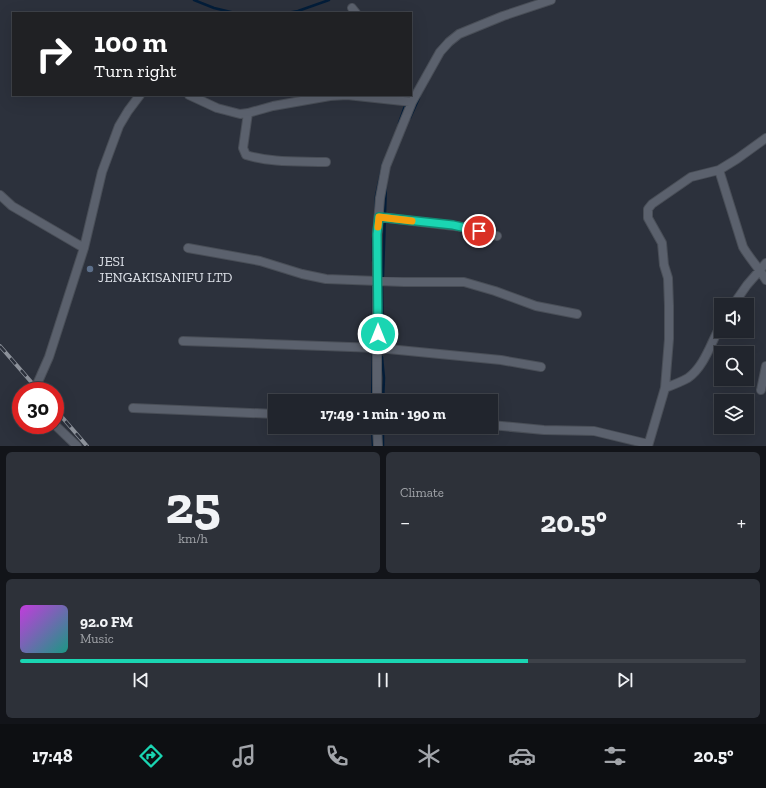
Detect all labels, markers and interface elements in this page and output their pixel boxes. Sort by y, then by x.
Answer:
text: 100 m [94,26,167,59]
icon: right [28,28,80,80]
text: Turn right [94,60,176,82]
pin [462,214,496,248]
icon: arrive [468,220,490,242]
place label: JESI JENGAKISANIFU LTD [98,253,233,286]
marker: JESI JENGAKISANIFU LTD [85,264,95,274]
map controls [714,298,754,434]
button: sound [714,298,754,338]
position arrow [357,313,399,355]
button: search [714,346,754,386]
speed limit sign: 30 [12,382,64,434]
button: layers [714,394,754,434]
text: 17:49 · 1 min · 190 m [320,405,446,423]
text: 25 [165,474,221,536]
text: Climate [400,485,444,500]
text: 20.5° [540,504,607,540]
text: − [400,509,410,536]
text: + [737,509,746,536]
text: km/h [178,531,208,546]
text: 92.0 FM [80,613,133,631]
text: Music [80,631,114,646]
icon: previous [130,669,152,691]
icon: pause [372,669,394,691]
icon: next [614,669,636,691]
icon: directions [137,742,165,770]
icon: music [230,742,258,770]
icon: phone [323,742,351,770]
icon: climate [415,742,443,770]
icon: car [508,742,536,770]
icon: filters [601,742,629,770]
text: 17:48 [32,745,73,767]
text: 20.5° [694,745,734,767]

